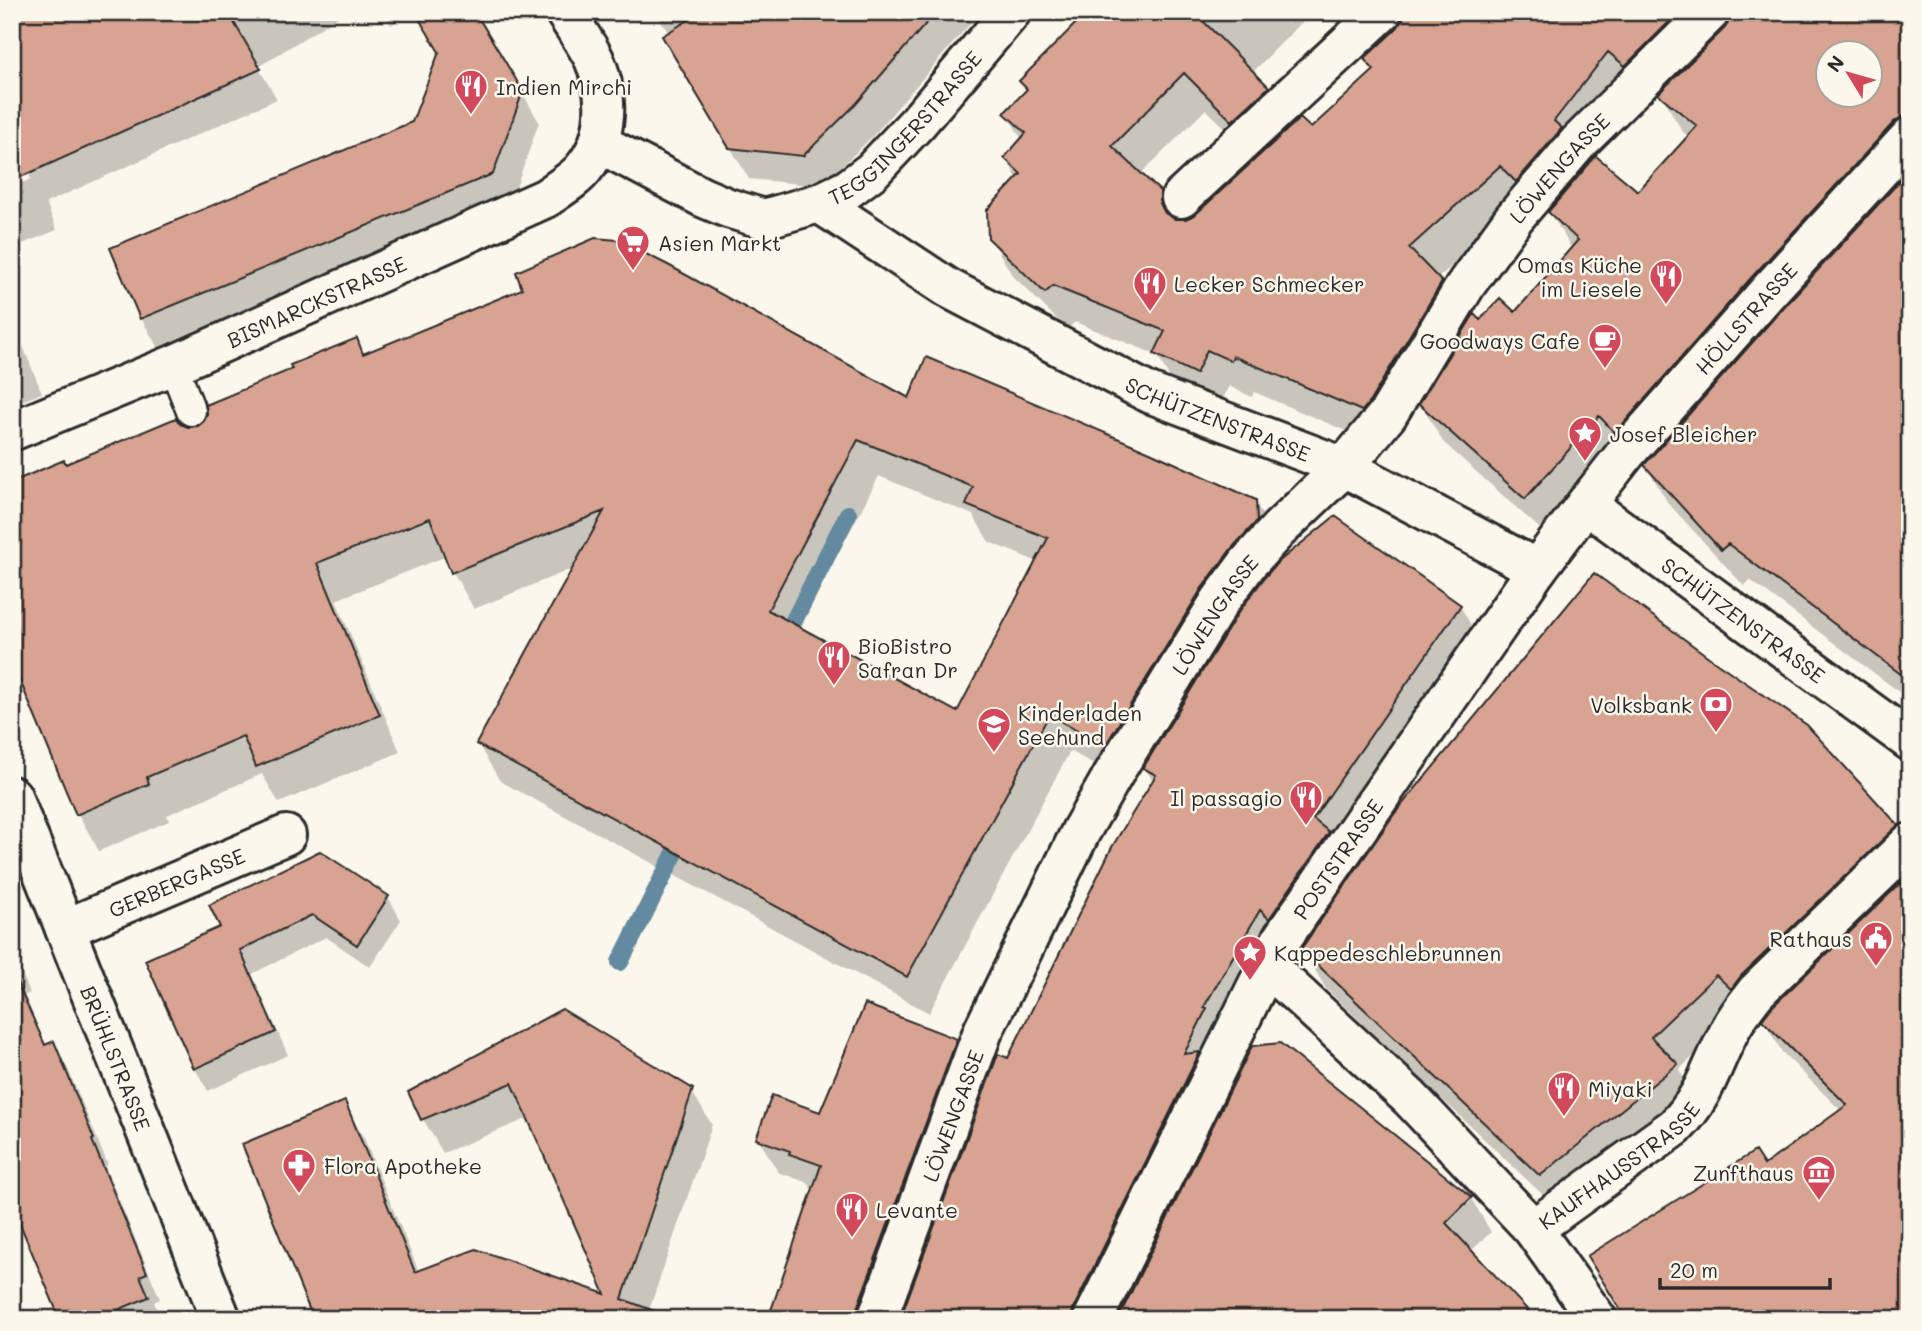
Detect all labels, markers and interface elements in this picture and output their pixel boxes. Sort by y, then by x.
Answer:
north arrow [1814,38,1884,108]
street label: TEGGINGERSTRASSE [824,44,986,210]
text: N [1821,50,1849,77]
restaurant icon: Indien Mirchi [452,67,490,116]
place label: Indien Mirchi [496,73,632,100]
street label: LÖWENGASSE [1503,106,1615,228]
supermarket icon: Asien Markt [614,223,652,272]
place label: Asien Markt [658,229,781,256]
street label: BISMARCKSTRASSE [222,249,410,353]
place label: Omas Küche im Liesele [1517,251,1642,302]
street label: HÖLLSTRASSE [1688,256,1802,380]
restaurant icon: Omas Küche im Liesele [1647,257,1685,306]
restaurant icon: Lecker Schmecker [1131,264,1169,313]
place label: Lecker Schmecker [1174,270,1365,297]
cafe icon: Goodways Cafe [1586,321,1624,370]
place label: Goodways Cafe [1420,327,1580,354]
street label: SCHÜTZENSTRASSE [1121,370,1315,467]
place icon: Josef Bleicher [1566,414,1604,463]
place label: Josef Bleicher [1610,420,1758,447]
street label: LÖWENGASSE [1165,548,1263,679]
street label: SCHÜTZENSTRASSE [1657,551,1831,688]
place label: BioBistro Safran Dr [858,632,958,683]
restaurant icon: BioBistro Safran Dr [815,638,853,687]
bank icon: Volksbank [1697,685,1735,734]
place label: Volksbank [1590,691,1692,718]
place label: Kinderladen Seehund [1018,699,1142,750]
school or university icon: Kinderladen Seehund [975,705,1013,754]
restaurant icon: Il passagio [1287,778,1325,827]
place label: Il passagio [1170,784,1282,811]
street label: POSTSTRASSE [1286,793,1388,924]
street label: GERBERGASSE [104,841,249,923]
public building icon: Rathaus [1857,919,1895,968]
place label: Rathaus [1770,925,1852,952]
place icon: Kappedeschlebrunnen [1231,933,1269,982]
place label: Kappedeschlebrunnen [1274,939,1501,966]
street label: BRÜHLSTRASSE [76,981,158,1134]
street label: LÖWENGASSE [915,1046,989,1185]
restaurant icon: Miyaki [1545,1069,1583,1118]
place label: Miyaki [1588,1075,1653,1102]
street label: KAUFHAUSSTRASSE [1533,1096,1705,1235]
pharmacy icon: Flora Apotheke [280,1146,318,1195]
place label: Flora Apotheke [324,1152,482,1179]
museum icon: Zunfthaus [1800,1153,1838,1202]
place label: Zunfthaus [1693,1159,1794,1186]
restaurant icon: Levante [833,1190,871,1239]
place label: Levante [876,1196,958,1223]
scale bar [1660,1247,1829,1291]
text: 20 m [1670,1256,1718,1283]

